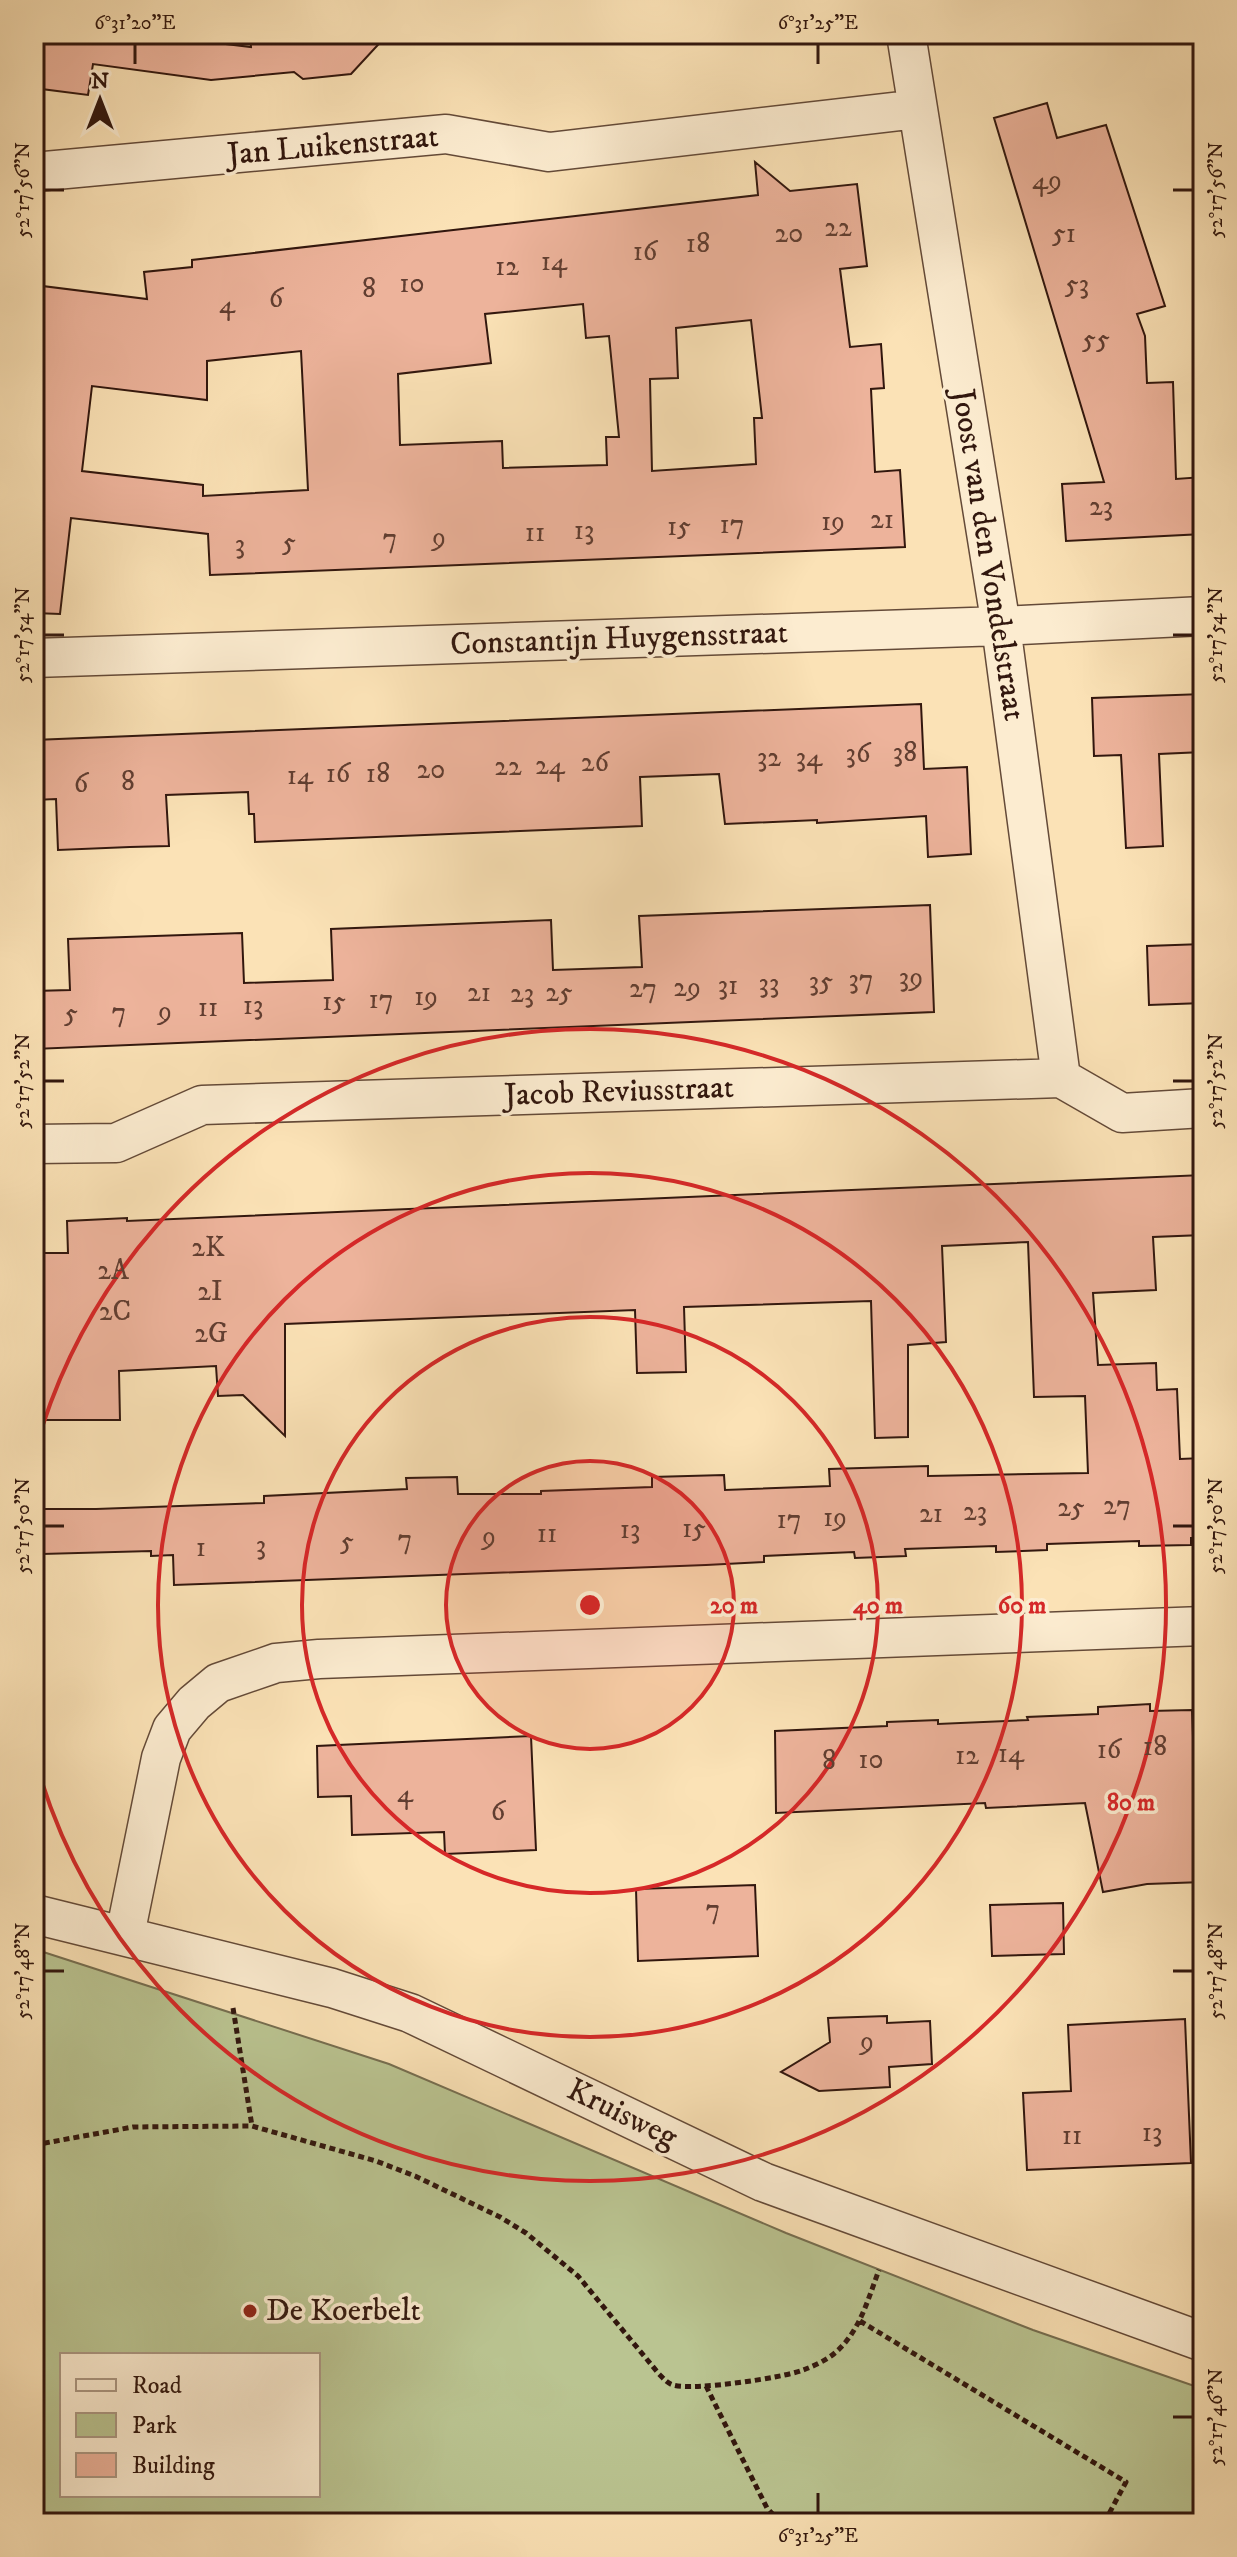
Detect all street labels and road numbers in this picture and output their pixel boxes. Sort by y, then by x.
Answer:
street label: Jan Luikenstraat [223,117,440,175]
street label: Joost van den Vondelstraat [942,383,1034,724]
street label: Constantijn Huygensstraat [449,613,789,665]
street label: Jacob Reviusstraat [500,1068,735,1116]
street label: Kruisweg [560,2070,684,2158]

